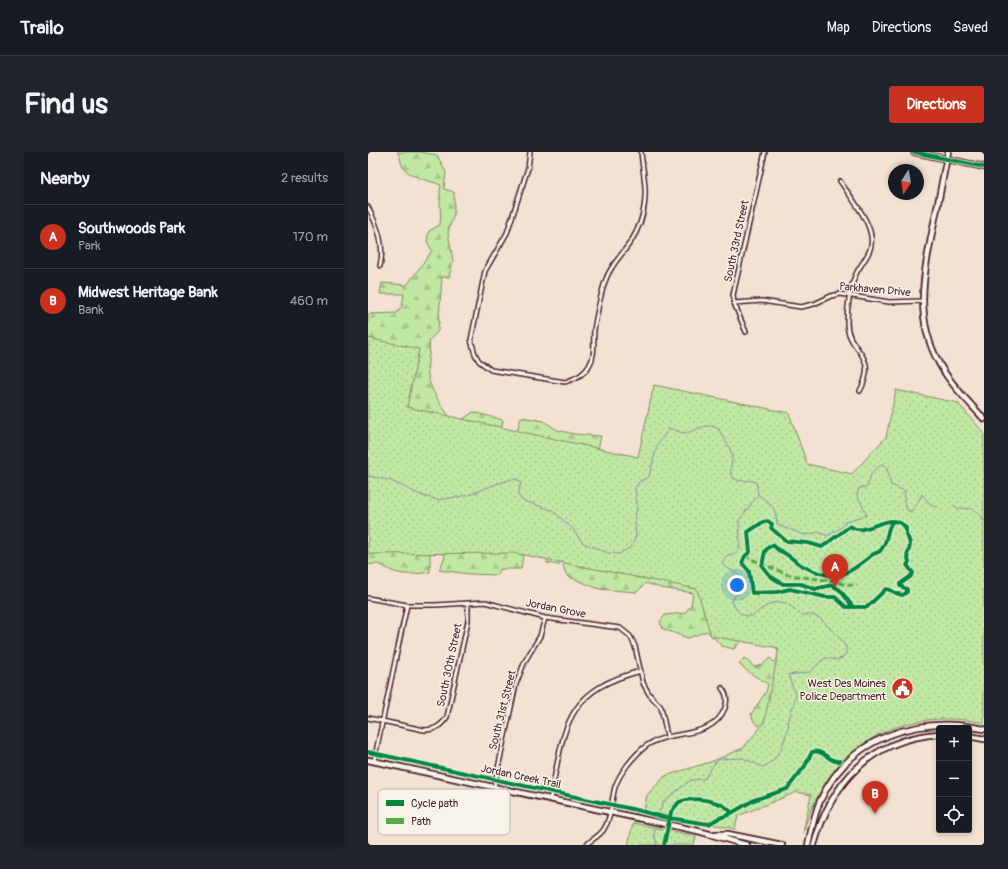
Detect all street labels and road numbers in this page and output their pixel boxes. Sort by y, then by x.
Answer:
street label: South 33rd Street [721,198,752,283]
street label: Parkhaven Drive [839,280,912,299]
street label: Jordan Grove [525,596,588,621]
street label: South 30th Street [434,621,465,708]
street label: South 31st Street [486,668,519,751]
street label: Jordan Creek Trail [480,762,562,791]

